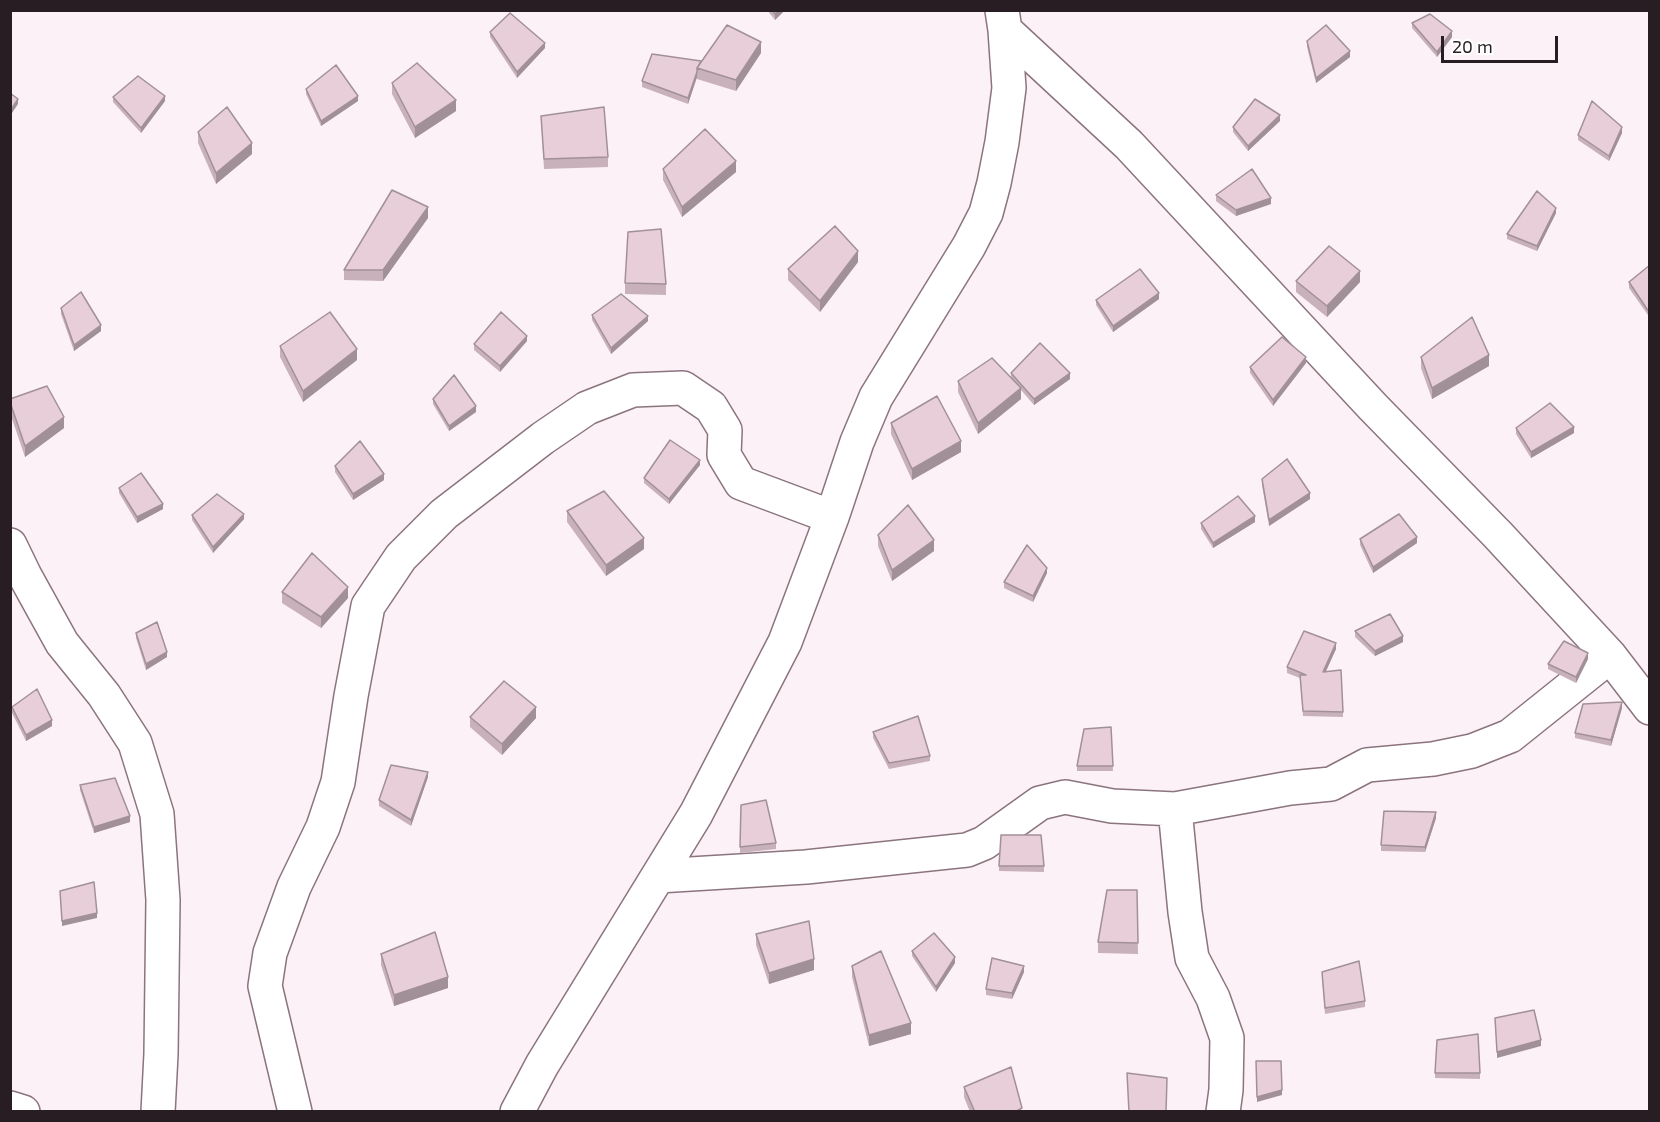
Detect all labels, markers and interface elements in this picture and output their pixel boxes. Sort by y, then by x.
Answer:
scale bar [1444,24,1561,62]
text: 20 m [1452,35,1493,57]

